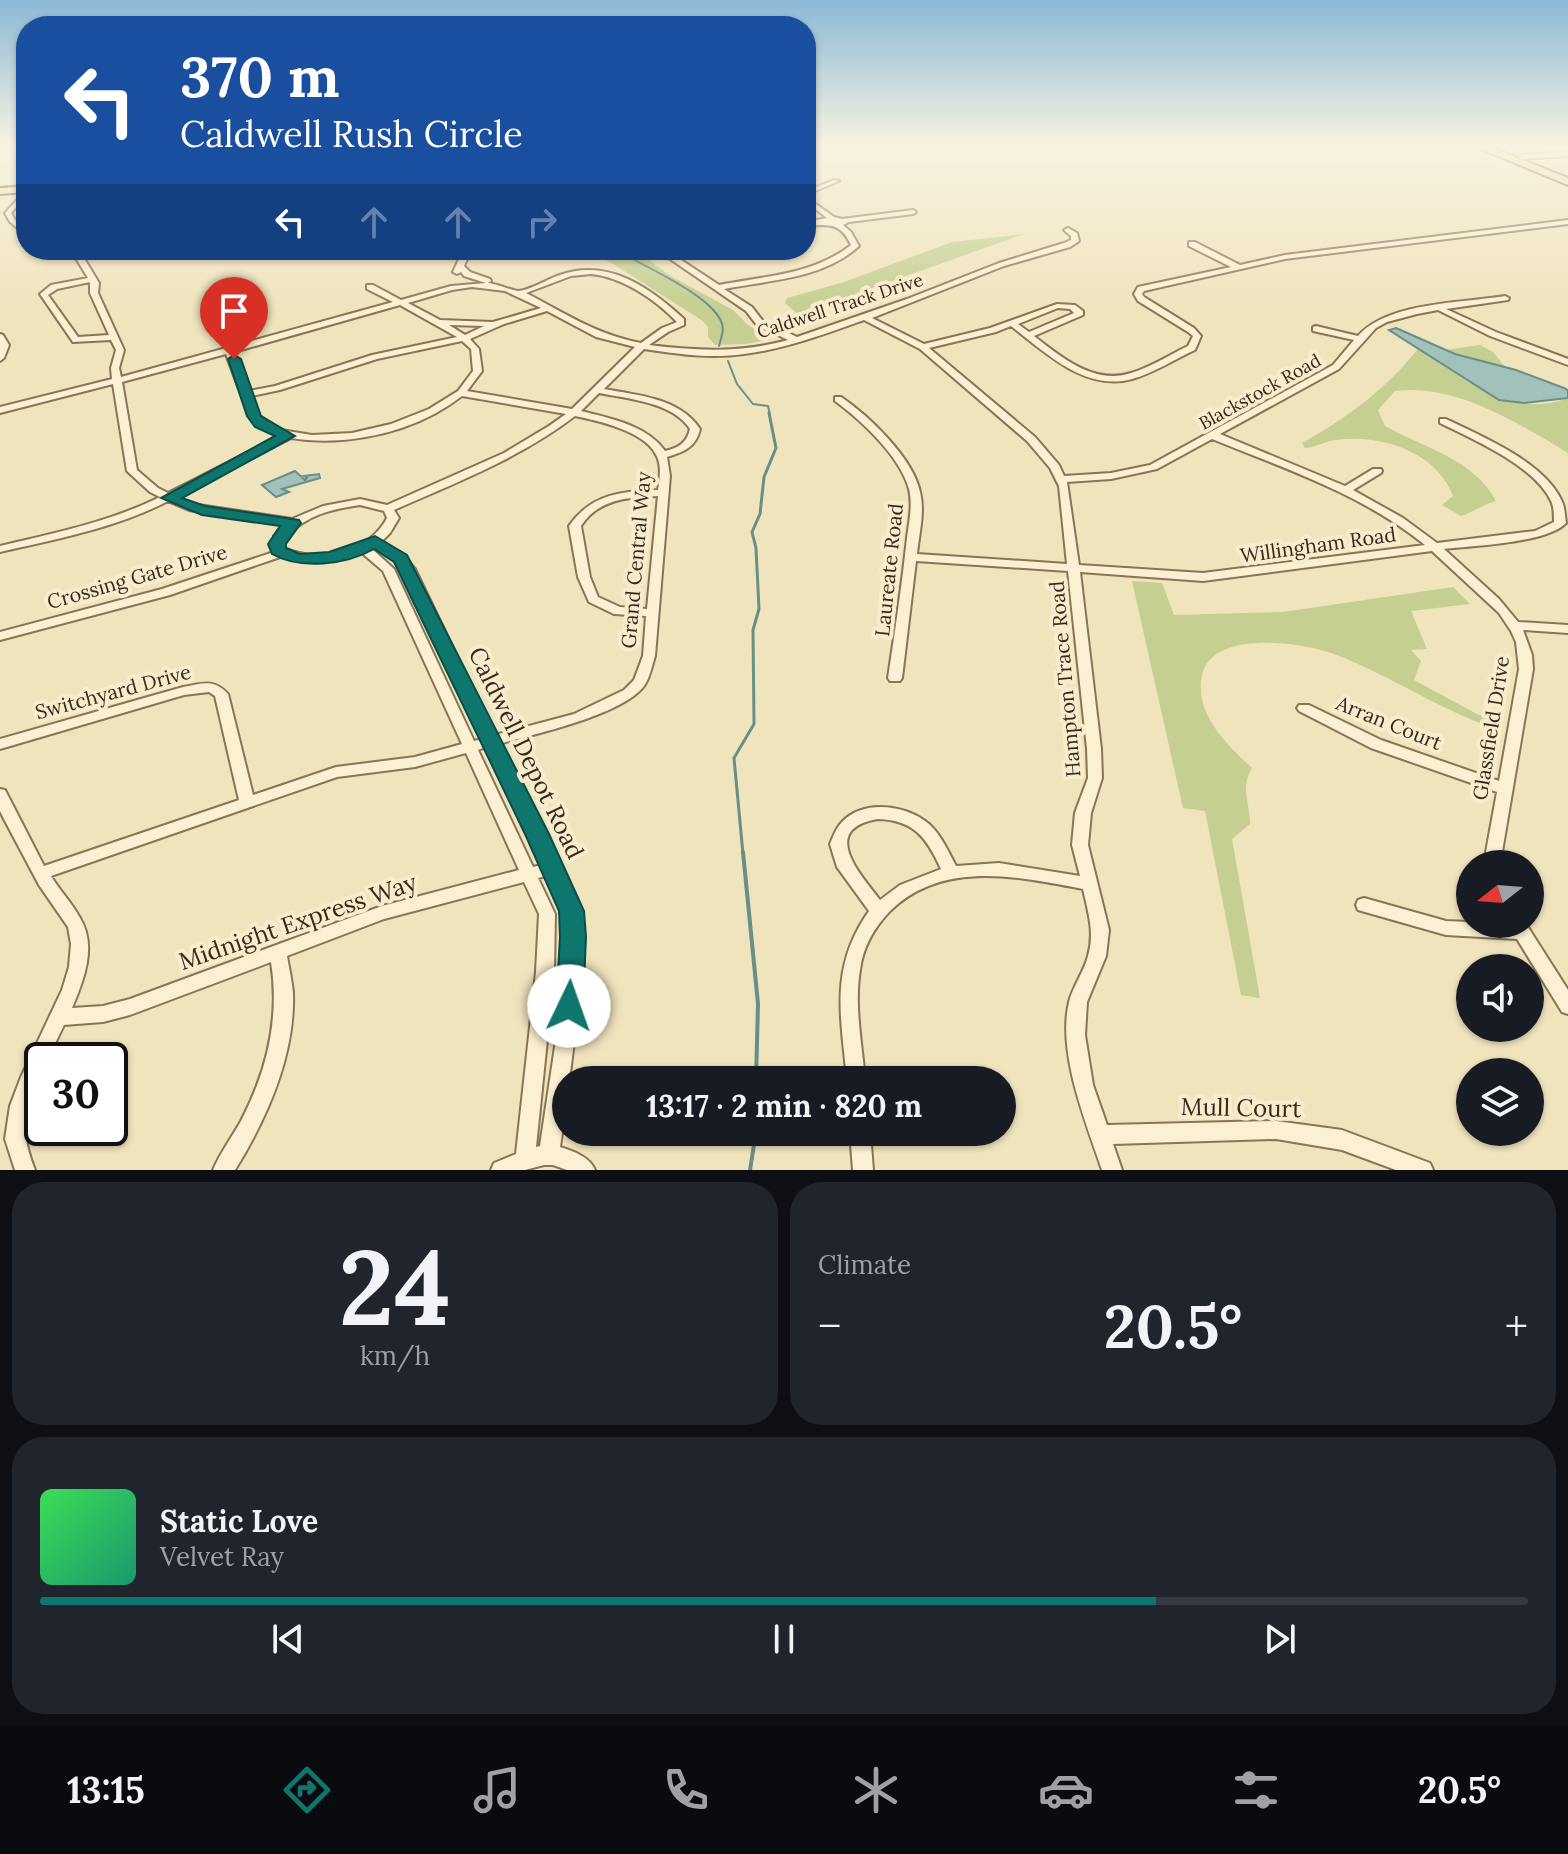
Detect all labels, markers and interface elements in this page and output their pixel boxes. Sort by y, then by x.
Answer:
text: 370 m [180,41,340,112]
icon: left [48,48,152,152]
text: Caldwell Rush Circle [180,111,523,157]
icon: left [268,200,312,244]
icon: ahead [352,200,396,244]
icon: ahead [436,200,480,244]
icon: right [520,200,564,244]
street label: Caldwell Track Drive [754,268,926,343]
pin [200,277,268,359]
icon: arrive [212,289,256,333]
street label: Blackstock Road [1195,348,1325,435]
street label: Grand Central Way [615,470,656,649]
street label: Laureate Road [869,502,908,638]
street label: Willingham Road [1238,521,1398,568]
street label: Crossing Gate Drive [44,539,230,614]
street label: Hampton Trace Road [1043,580,1086,778]
street label: Caldwell Depot Road [462,642,591,864]
street label: Glassfield Drive [1467,654,1514,802]
street label: Switchyard Drive [32,659,194,724]
street label: Arran Court [1332,690,1446,755]
north arrow [1456,850,1544,938]
map controls [1456,850,1544,1146]
street label: Midnight Express Way [175,866,421,977]
button: sound [1456,954,1544,1042]
position arrow [527,964,611,1048]
speed limit sign: 30 [24,1042,128,1146]
button: layers [1456,1058,1544,1146]
text: 13:17 · 2 min · 820 m [646,1087,922,1125]
street label: Mull Court [1180,1091,1302,1124]
text: 24 [339,1220,451,1353]
text: Climate [818,1248,911,1281]
text: 20.5° [1104,1288,1242,1364]
text: − [818,1298,841,1354]
text: + [1505,1298,1528,1354]
text: km/h [360,1339,430,1372]
text: Static Love [160,1502,318,1540]
text: Velvet Ray [160,1540,284,1573]
icon: previous [266,1617,310,1661]
icon: pause [762,1617,806,1661]
icon: next [1258,1617,1302,1661]
icon: directions [279,1762,335,1818]
icon: music [469,1762,525,1818]
icon: phone [658,1762,714,1818]
icon: climate [848,1762,904,1818]
icon: car [1038,1762,1094,1818]
icon: filters [1228,1762,1284,1818]
text: 13:15 [67,1767,145,1813]
text: 20.5° [1418,1767,1501,1813]

